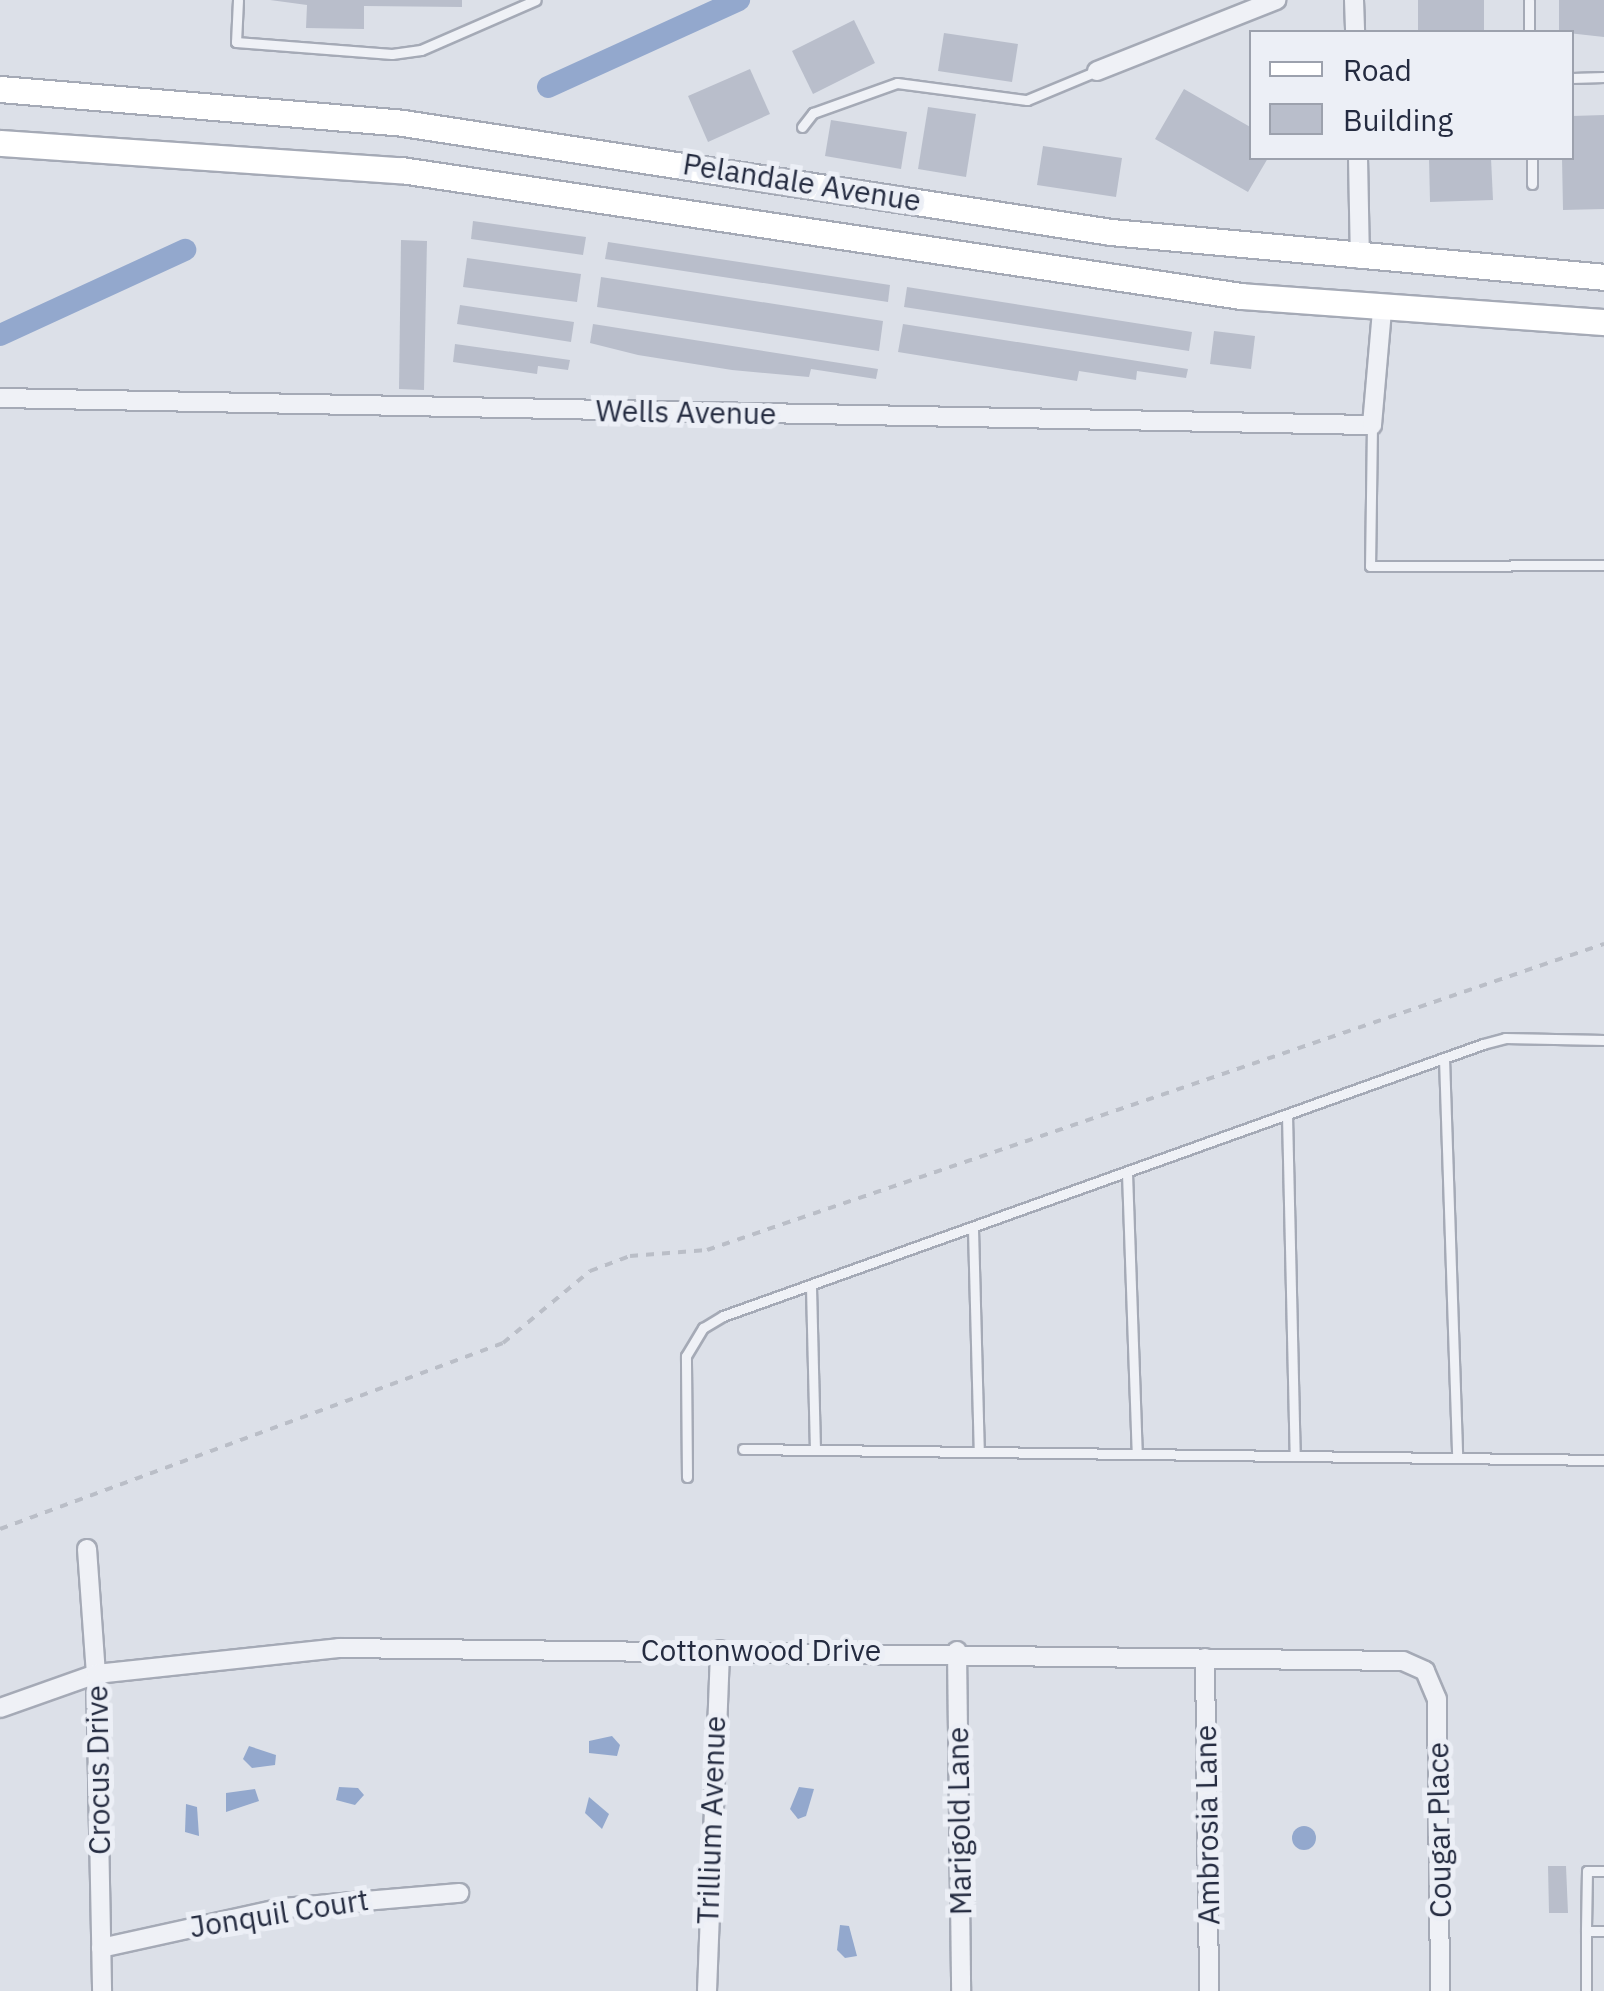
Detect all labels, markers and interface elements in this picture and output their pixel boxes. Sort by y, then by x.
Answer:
legend [1249,30,1574,160]
text: Road [1343,50,1412,89]
text: Building [1343,100,1453,139]
street label: Pelandale Avenue [680,145,924,219]
street label: Wells Avenue [595,392,777,432]
street label: Cottonwood Drive [641,1632,881,1668]
street label: Crocus Drive [79,1685,117,1855]
street label: Trillium Avenue [689,1715,733,1925]
street label: Ambrosia Lane [1187,1725,1227,1925]
street label: Marigold Lane [939,1726,979,1916]
street label: Cougar Place [1419,1742,1459,1918]
street label: Jonquil Court [187,1881,371,1945]

